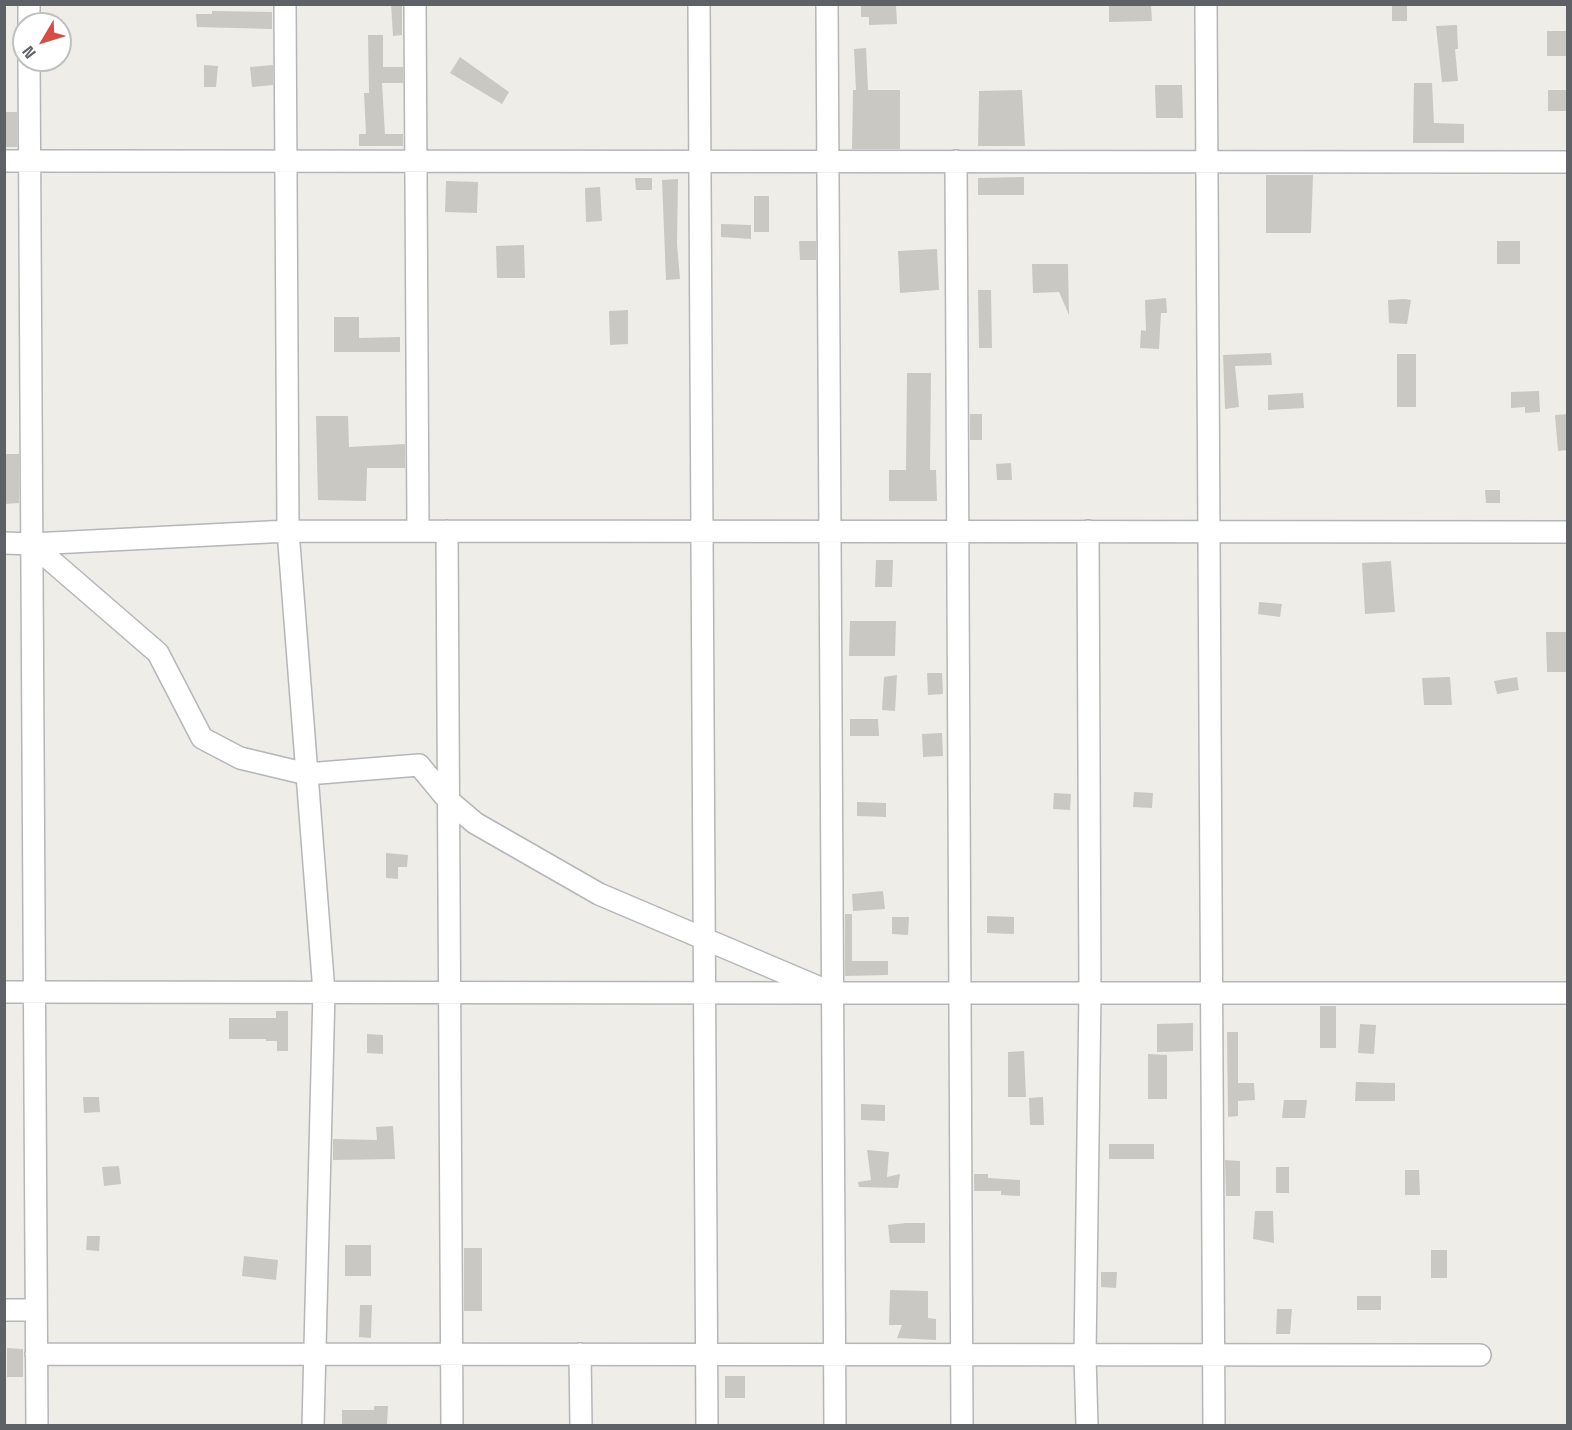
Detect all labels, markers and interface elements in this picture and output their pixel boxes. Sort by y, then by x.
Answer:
north arrow [12,12,72,72]
text: N [17,41,41,63]

